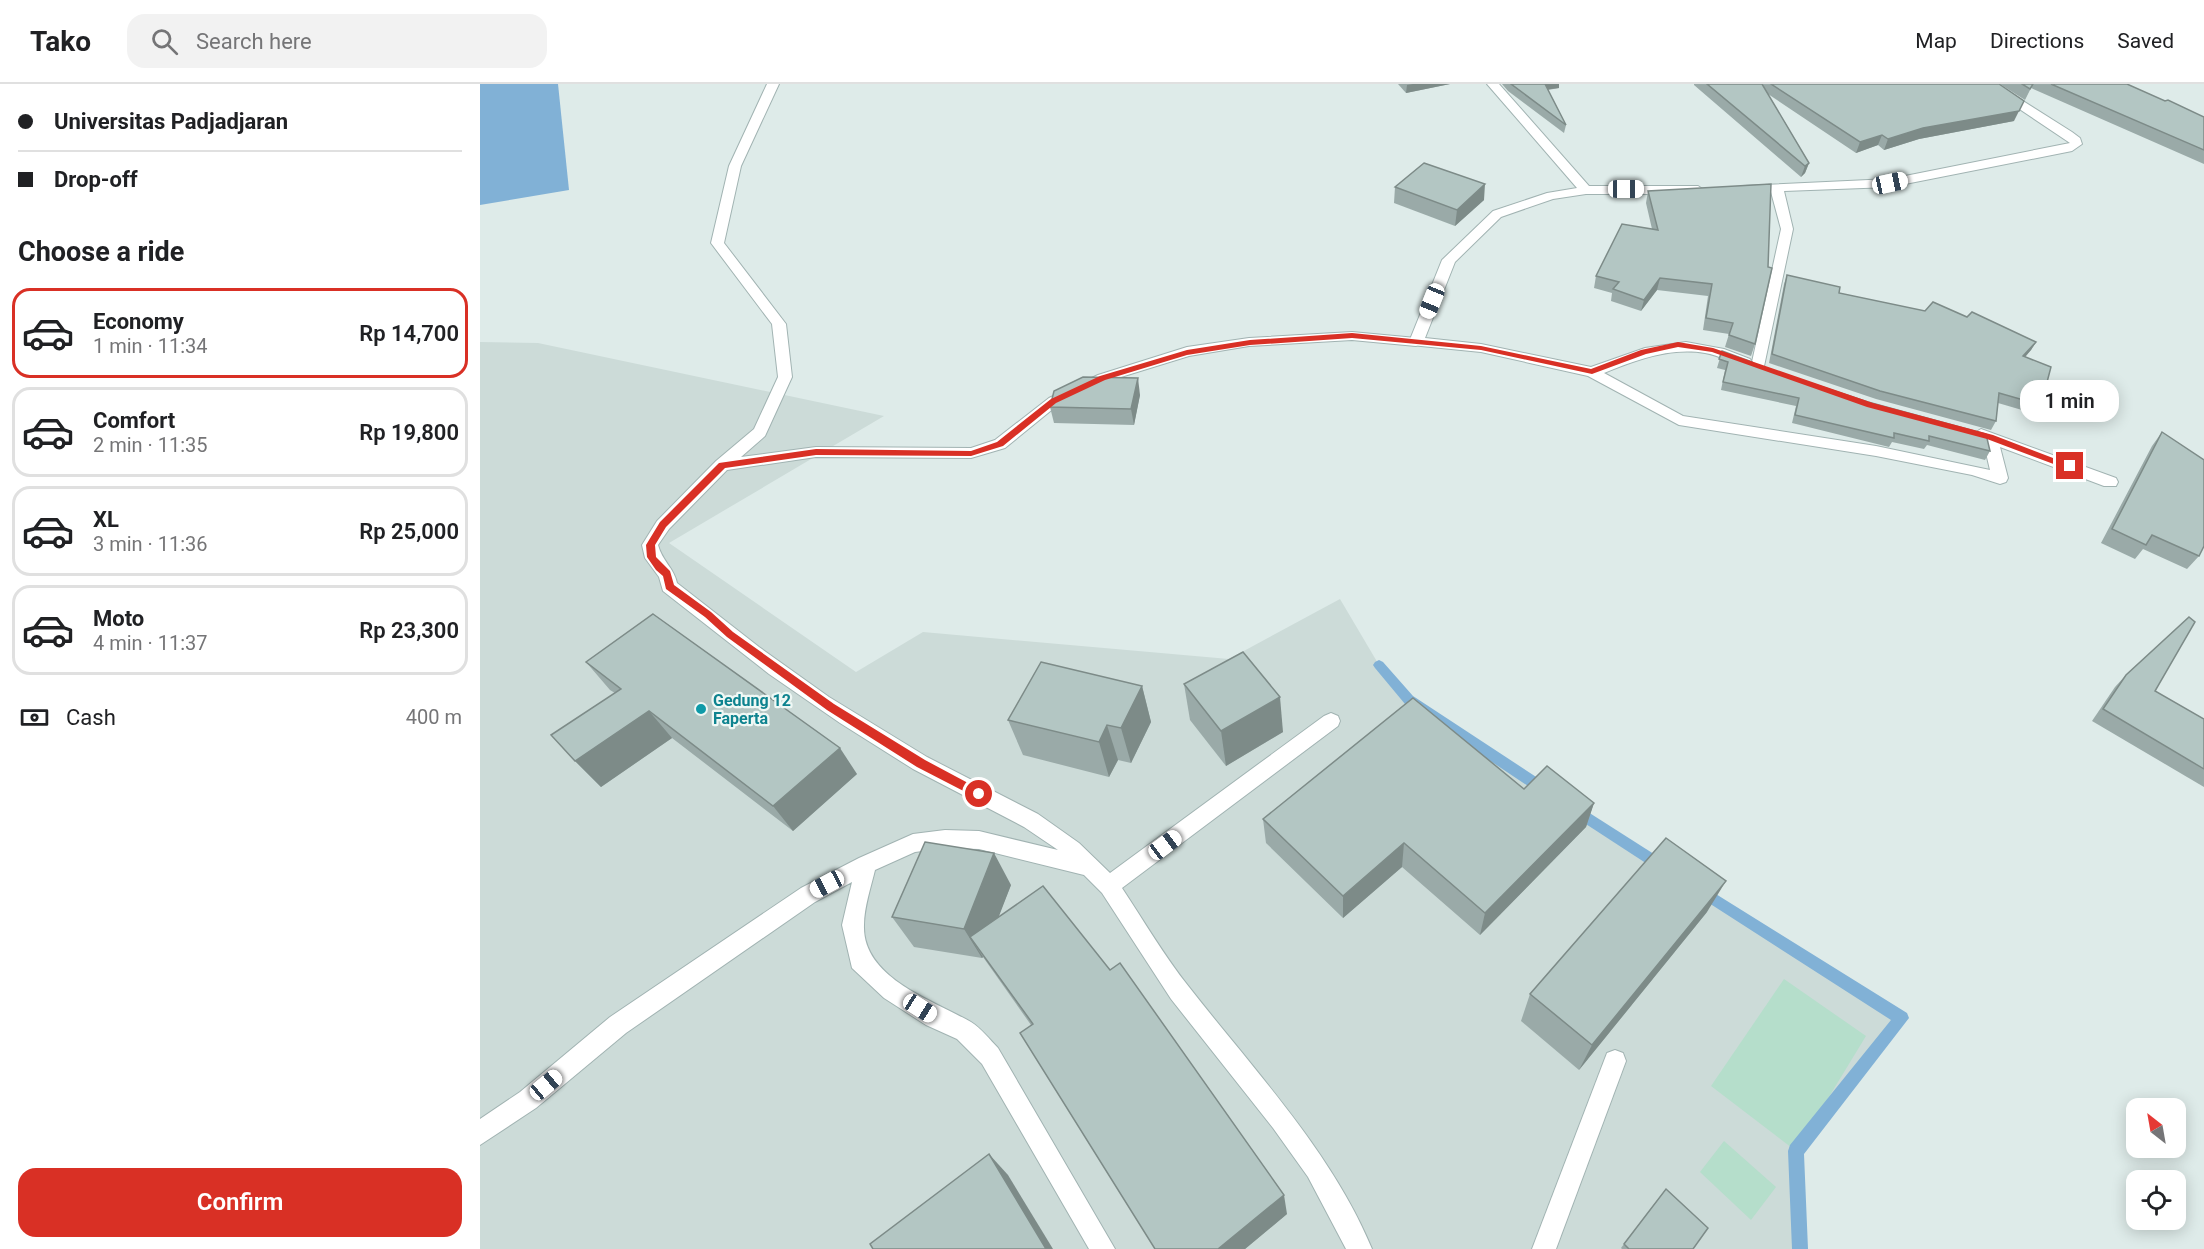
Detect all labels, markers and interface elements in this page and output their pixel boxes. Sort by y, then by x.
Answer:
search box [127,14,547,68]
text: Tako [30,25,91,58]
icon: search [148,25,181,58]
text: Search here [196,29,312,54]
text: Map [1915,29,1957,53]
text: Directions [1990,29,2084,53]
text: Saved [2117,29,2174,53]
text: Universitas Padjadjaran [54,109,288,134]
text: Drop-off [54,167,138,192]
car [1871,170,1909,196]
car [1608,180,1644,198]
text: Choose a ride [18,236,184,268]
car [1417,281,1447,321]
icon: car [21,306,75,360]
text: Economy [93,309,184,334]
text: Rp 14,700 [359,321,459,346]
text: 1 min · 11:34 [93,334,208,358]
callout: 1 min [2020,379,2120,421]
text: 1 min [2044,389,2095,413]
icon: car [21,405,75,459]
text: Comfort [93,408,175,433]
text: Rp 19,800 [359,420,459,445]
text: 2 min · 11:35 [93,433,208,457]
route end [2056,452,2083,479]
icon: car [21,504,75,558]
text: XL [93,507,119,532]
text: Rp 25,000 [359,519,459,544]
text: 3 min · 11:36 [93,532,208,556]
icon: car [21,603,75,657]
text: Moto [93,606,144,631]
text: Rp 23,300 [359,618,459,643]
text: 4 min · 11:37 [93,631,208,655]
place label: Gedung 12 Faperta [713,691,791,728]
icon: cash [18,701,51,734]
marker: Gedung 12 Faperta [694,702,708,716]
text: Cash [66,705,116,730]
text: 400 m [406,705,462,729]
route start [965,780,992,807]
car [1145,827,1185,863]
car [807,868,847,900]
car [900,991,940,1025]
car [526,1067,566,1103]
north arrow [2126,1098,2186,1158]
map controls [2126,1098,2186,1230]
button: Confirm [18,1168,462,1237]
button: locate [2126,1170,2186,1230]

